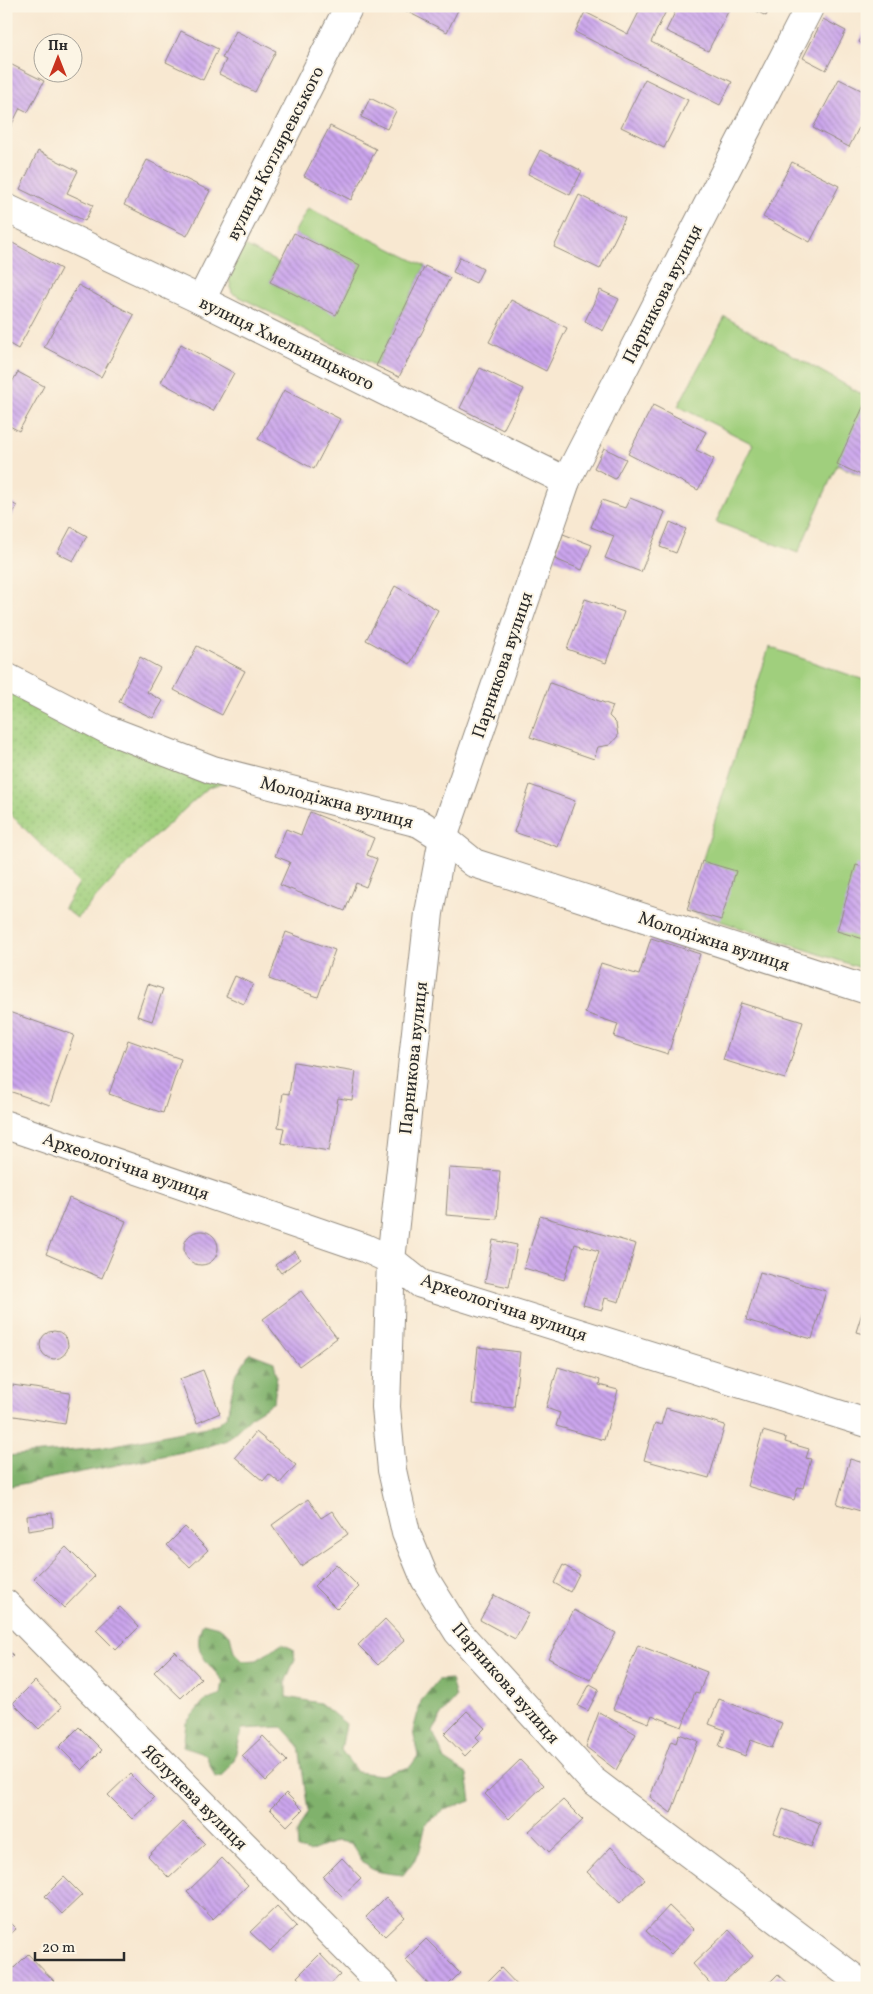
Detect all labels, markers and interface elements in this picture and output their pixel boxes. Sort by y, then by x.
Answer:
north arrow [32,32,82,82]
text: Пн [48,37,68,56]
street label: вулиця Котляревського [221,62,331,245]
street label: Парникова вулиця [617,221,709,369]
street label: вулиця Хмельницького [195,291,378,398]
street label: Парникова вулиця [467,589,540,742]
street label: Молодіжна вулиця [257,771,416,836]
street label: Молодіжна вулиця [635,906,792,979]
street label: Парникова вулиця [394,980,435,1136]
street label: Археологічна вулиця [39,1127,212,1208]
street label: Археологічна вулиця [417,1268,590,1349]
street label: Парникова вулиця [445,1618,565,1750]
street label: Яблунева вулиця [135,1740,252,1857]
scale bar [35,1929,124,1961]
text: 20 m [42,1938,75,1959]

